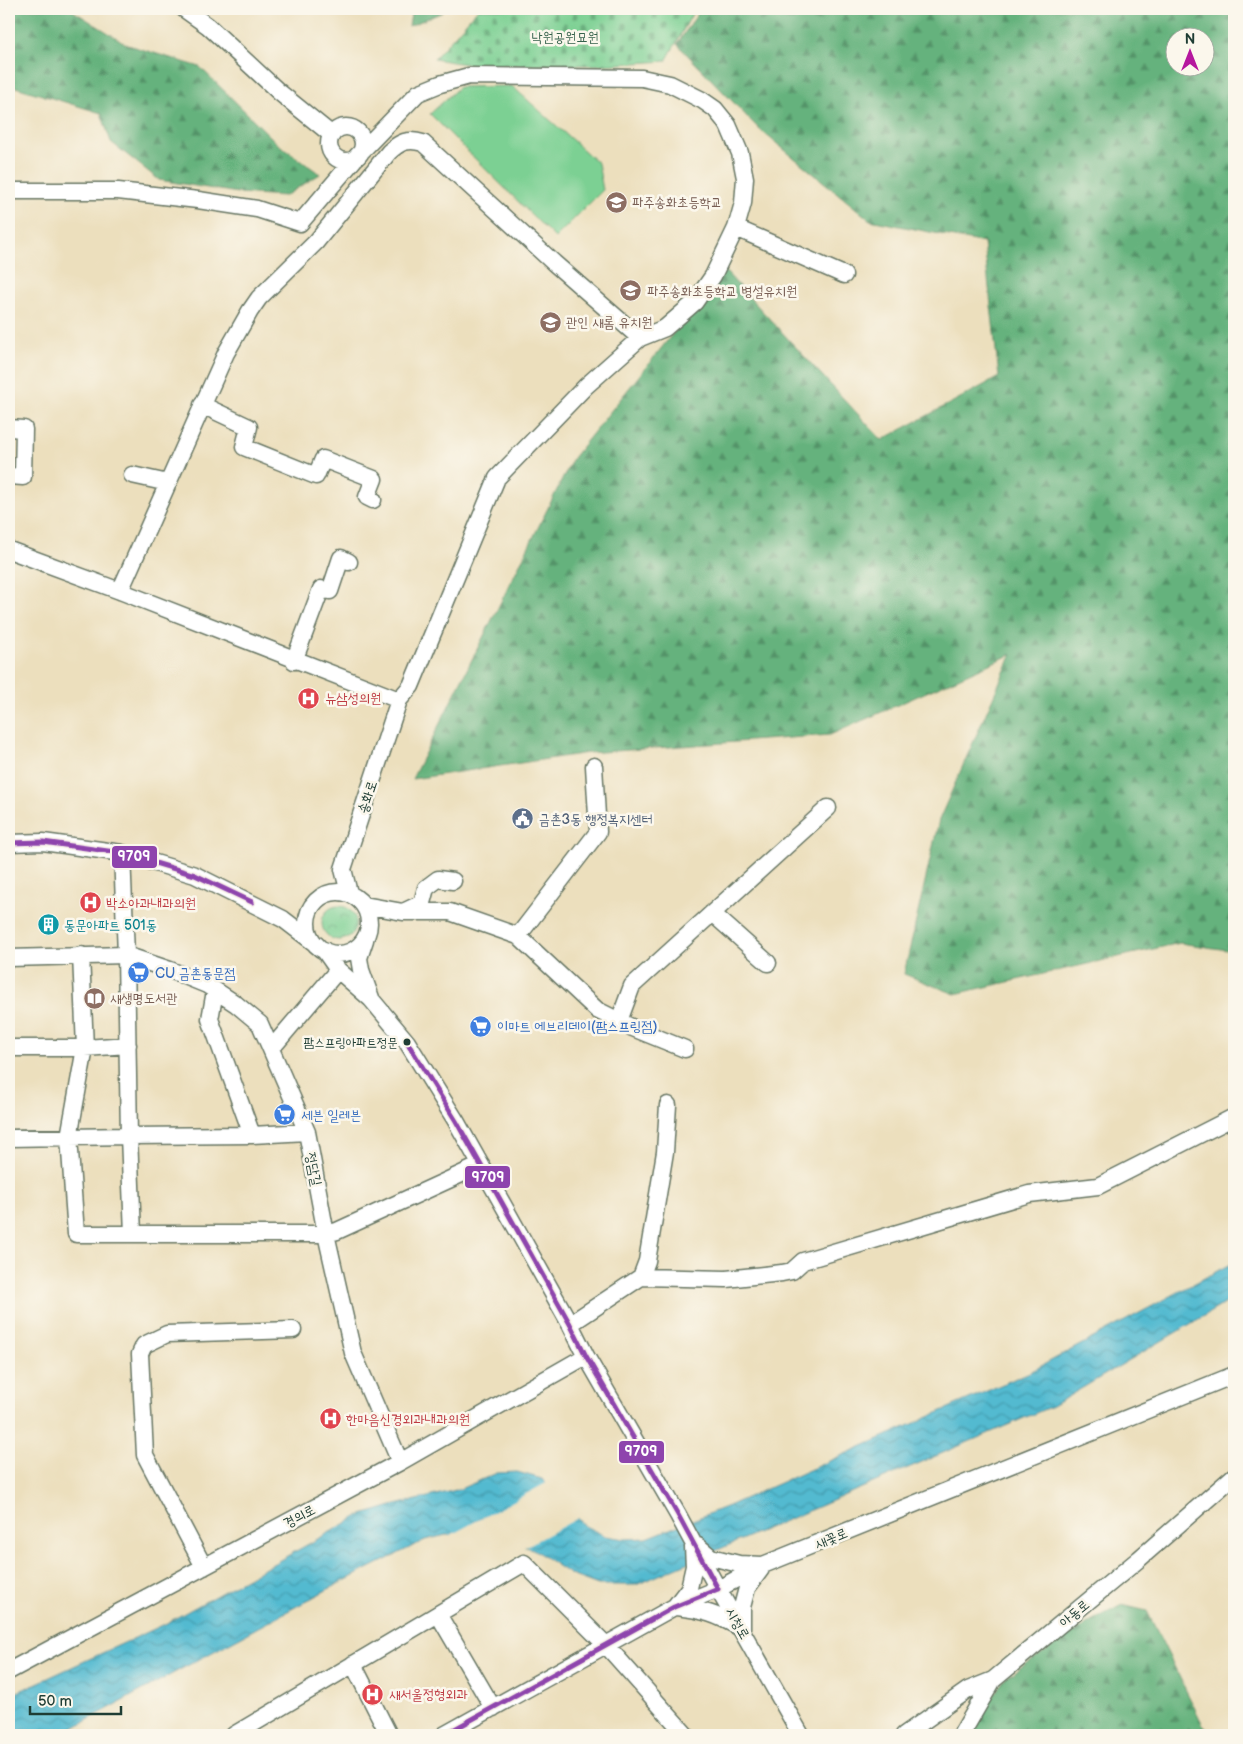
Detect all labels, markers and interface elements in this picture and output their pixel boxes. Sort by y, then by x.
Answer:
north arrow [1166,28,1216,78]
park label: 낙원공원묘원 [531,29,599,46]
text: N [1185,31,1195,48]
school or university icon: 파주송화초등학교 [604,190,628,214]
place label: 파주송화초등학교 [632,194,722,211]
school or university icon: 파주송화초등학교 병설유치원 [619,279,643,303]
place label: 파주송화초등학교 병설유치원 [647,283,797,300]
school or university icon: 관인 새롬 유치원 [538,310,562,334]
place label: 관인 새롬 유치원 [566,314,652,331]
hospital icon: 뉴삼성의원 [297,686,321,710]
place label: 뉴삼성의원 [325,690,381,707]
street label: 송화로 [354,778,381,816]
public building icon: 금촌3동 행정복지센터 [511,807,535,831]
place label: 금촌3동 행정복지센터 [539,811,653,828]
line badge: 9709 [111,845,158,869]
text: 9709 [118,848,150,865]
hospital icon: 박소아과내과의원 [78,891,102,915]
place label: 박소아과내과의원 [106,895,196,912]
building icon: 동문아파트 501동 [36,913,60,937]
place label: 동문아파트 501동 [64,917,157,934]
supermarket icon: CU 금촌동문점 [127,961,151,985]
place label: CU 금촌동문점 [155,965,235,982]
library icon: 새생명도서관 [82,986,106,1010]
place label: 새생명도서관 [110,990,178,1007]
supermarket icon: 이마트 에브리데이(팜스프링점) [469,1014,493,1038]
place label: 이마트 에브리데이(팜스프링점) [497,1018,657,1035]
place label: 팜스프링아파트정문 [304,1035,398,1051]
marker: 팜스프링아파트정문 [402,1037,412,1047]
supermarket icon: 세븐 일레븐 [273,1103,297,1127]
place label: 세븐 일레븐 [301,1107,361,1124]
street label: 정담길 [302,1151,325,1188]
line badge: 9709 [464,1165,511,1189]
text: 9709 [472,1169,504,1186]
hospital icon: 한마음신경외과내과의원 [318,1407,342,1431]
place label: 한마음신경외과내과의원 [346,1411,470,1428]
line badge: 9709 [618,1440,665,1464]
text: 9709 [625,1443,657,1460]
street label: 경의로 [280,1501,318,1532]
street label: 새꽃로 [812,1524,850,1553]
street label: 아동로 [1056,1596,1093,1631]
street label: 시청로 [722,1604,753,1642]
hospital icon: 새서울정형외과 [361,1682,385,1706]
scale bar [30,1684,121,1716]
place label: 새서울정형외과 [389,1686,468,1703]
text: 50 m [38,1692,72,1711]

